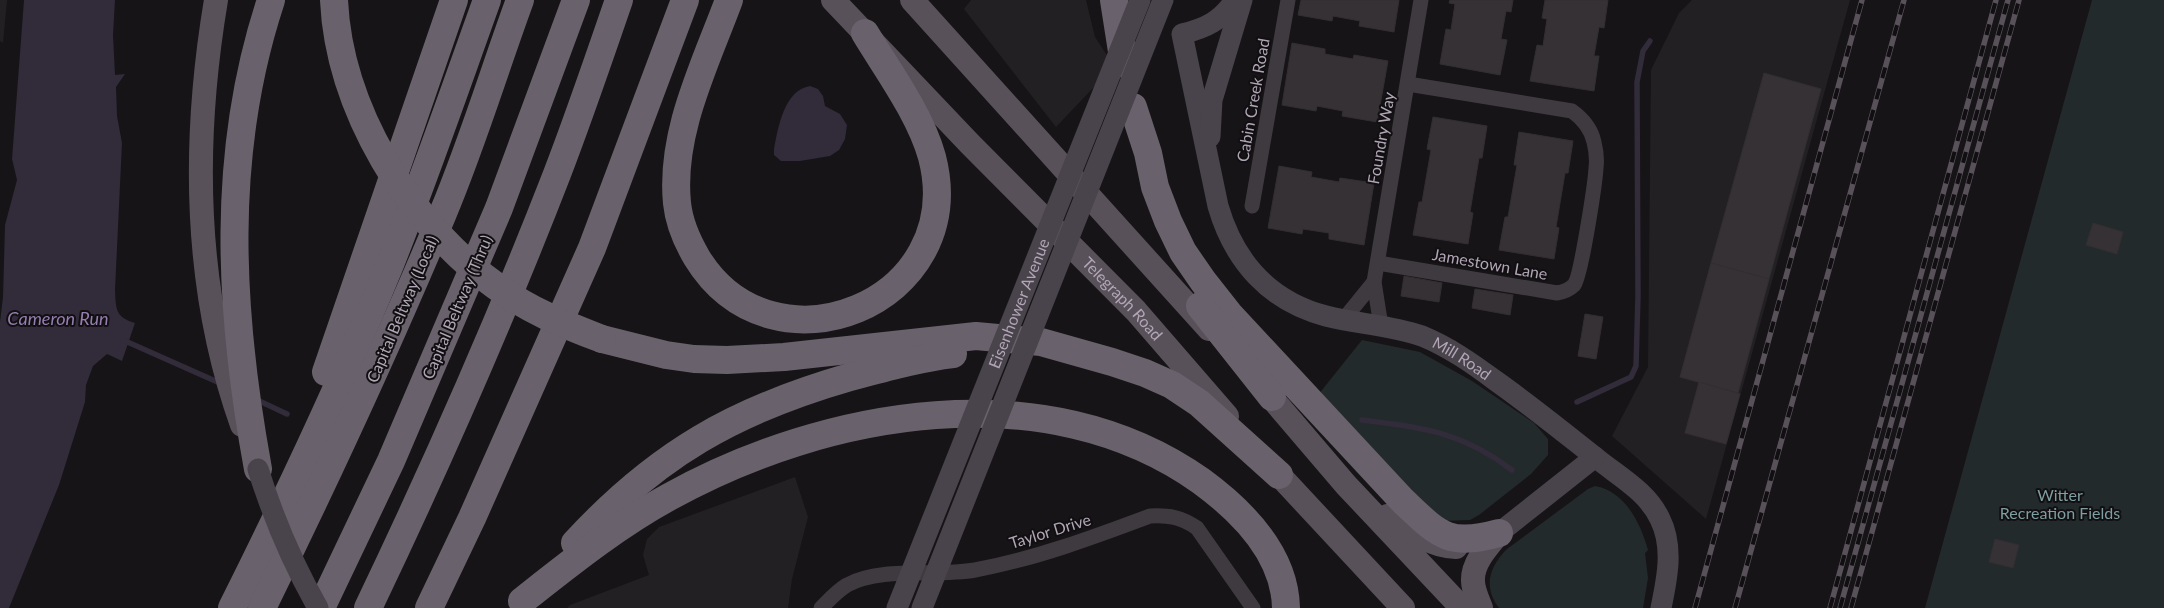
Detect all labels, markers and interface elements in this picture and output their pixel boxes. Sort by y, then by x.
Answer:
street label: Cabin Creek Road [1232,37,1273,163]
street label: Foundry Way [1363,90,1398,186]
street label: Capital Beltway (Local) [362,232,441,385]
street label: Capital Beltway (Thru) [418,232,496,382]
street label: Eisenhower Avenue [984,236,1053,371]
street label: Jamestown Lane [1431,244,1549,283]
street label: Telegraph Road [1079,253,1167,344]
water label: Cameron Run [7,307,109,329]
street label: Mill Road [1430,332,1495,383]
park label: Witter Recreation Fields [2000,485,2120,522]
street label: Taylor Drive [1007,509,1093,552]

